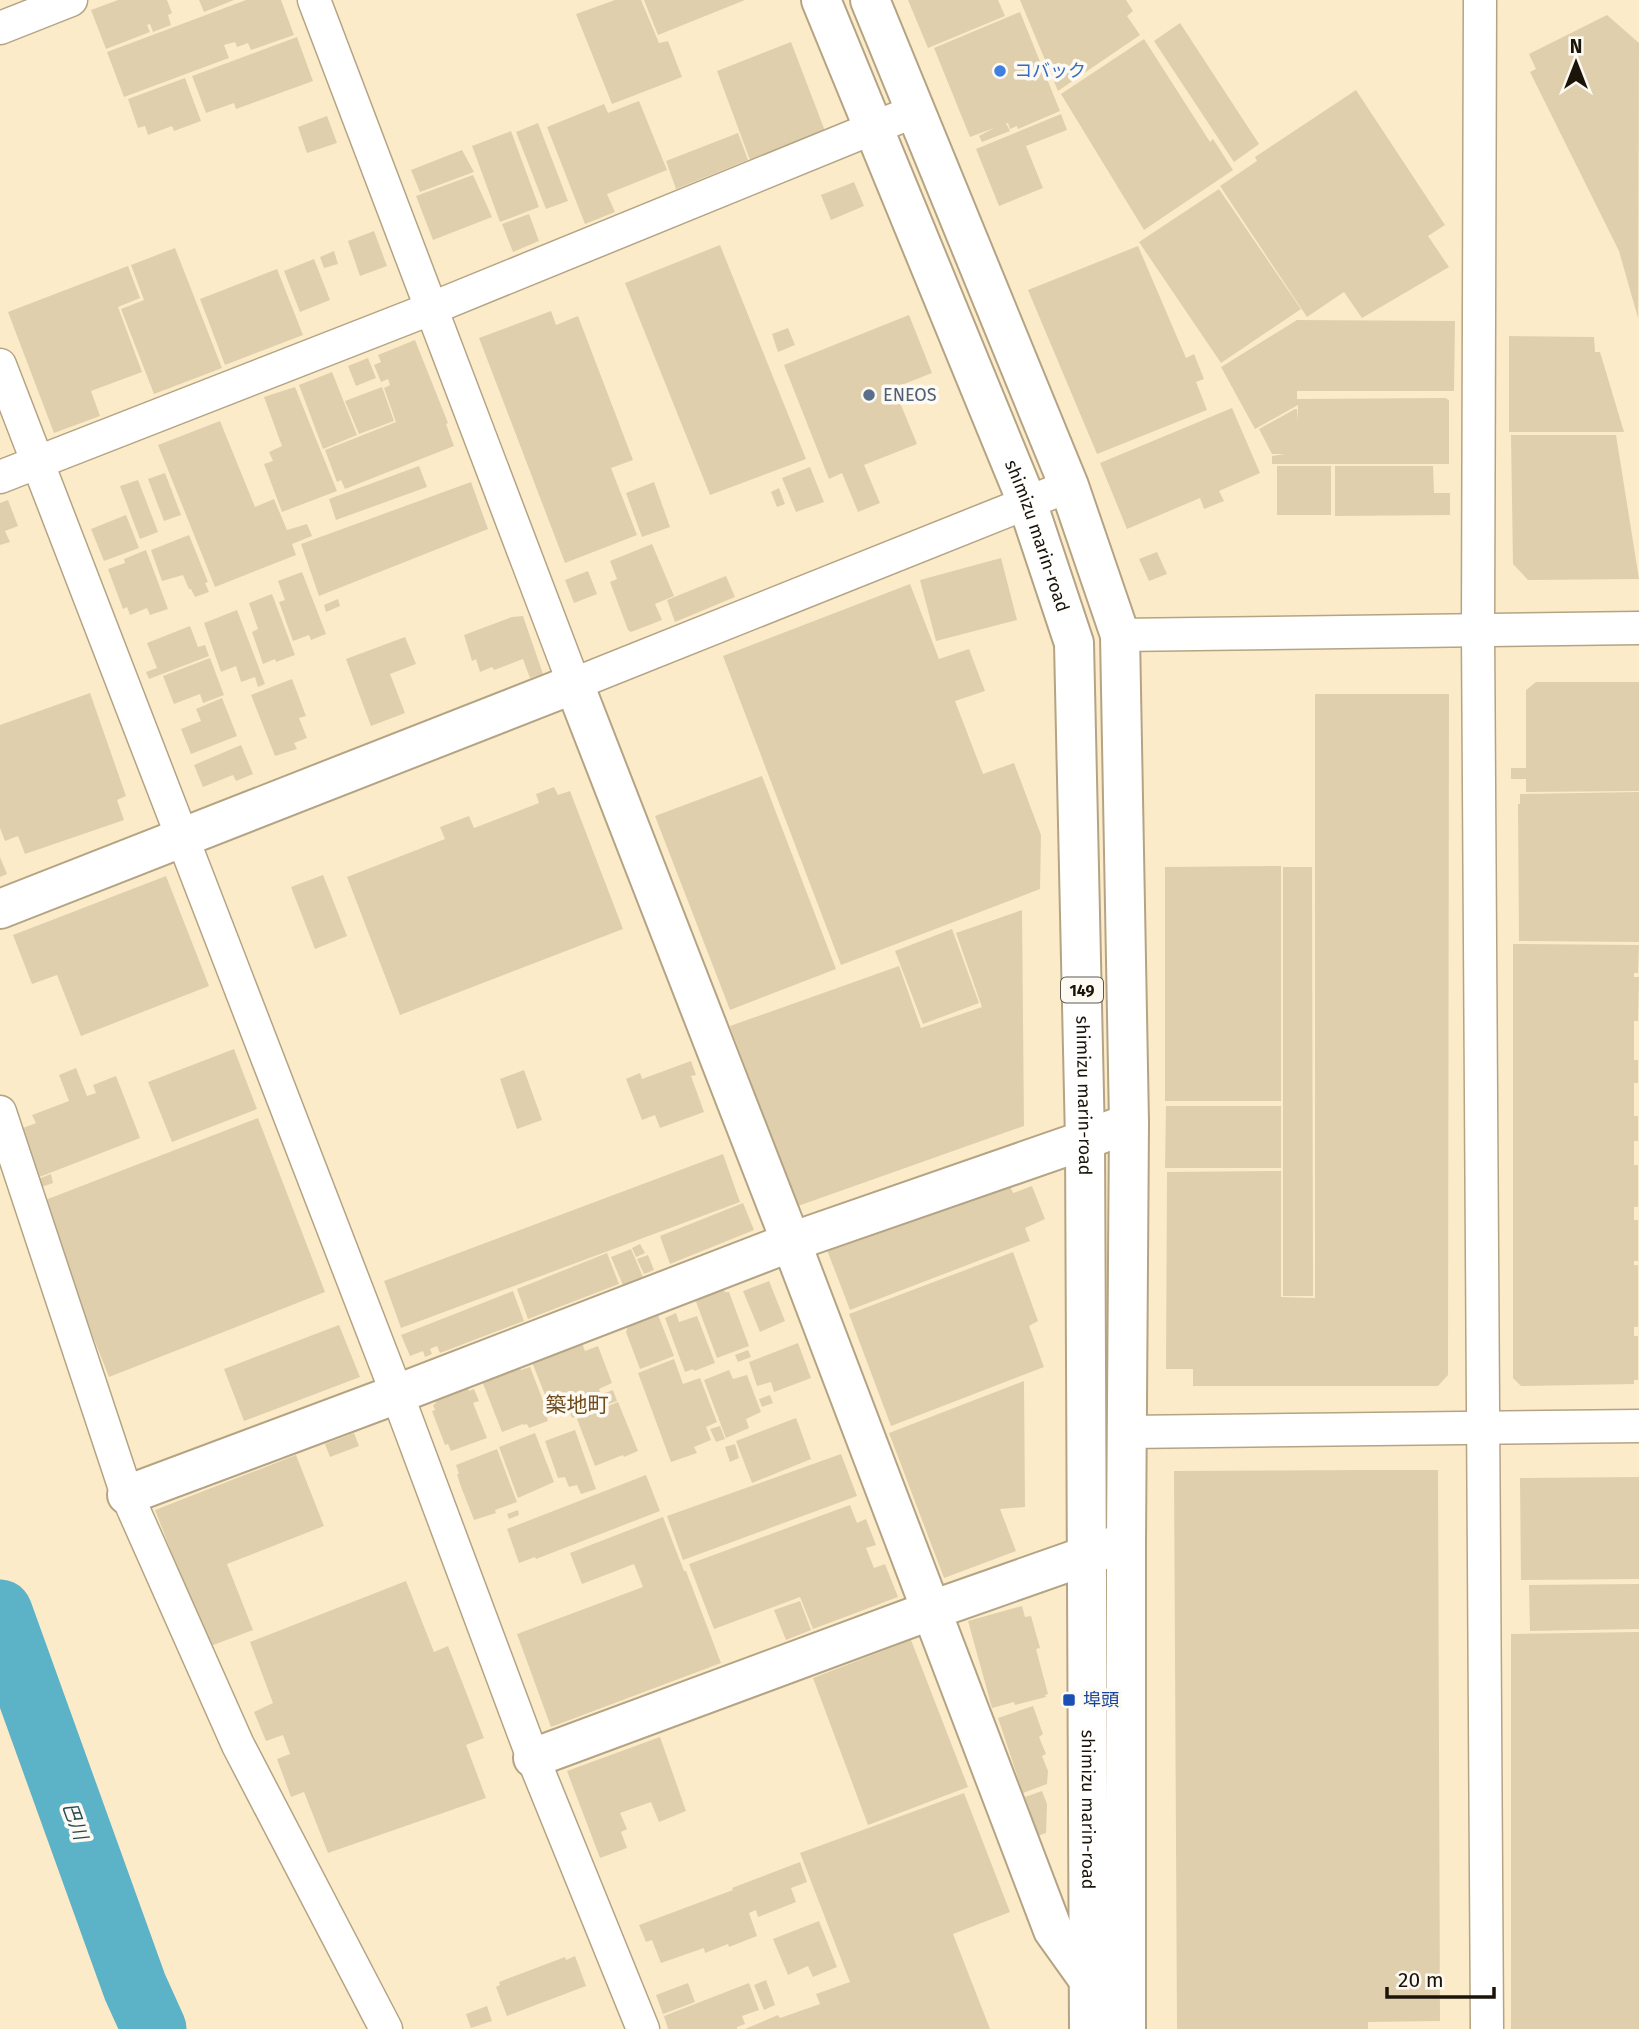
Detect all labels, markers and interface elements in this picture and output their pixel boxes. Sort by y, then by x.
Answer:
north arrow [1541,28,1611,98]
text: N [1570,35,1582,58]
place label: コバック [1014,60,1086,82]
marker: コバック [992,63,1008,79]
place label: ENEOS [883,384,937,406]
marker: ENEOS [861,387,877,403]
street label: shimizu marin-road [1000,457,1074,615]
road number: 149 [1061,978,1103,1002]
street label: shimizu marin-road [1071,1015,1096,1176]
district label: 築地町 [546,1392,609,1418]
place label: 埠頭 [1083,1689,1119,1711]
marker: 埠頭 [1061,1692,1077,1708]
street label: shimizu marin-road [1077,1730,1099,1890]
water label: 巴川 [58,1799,93,1845]
scale bar [1387,1955,1494,1999]
text: 20 m [1398,1967,1444,1993]

